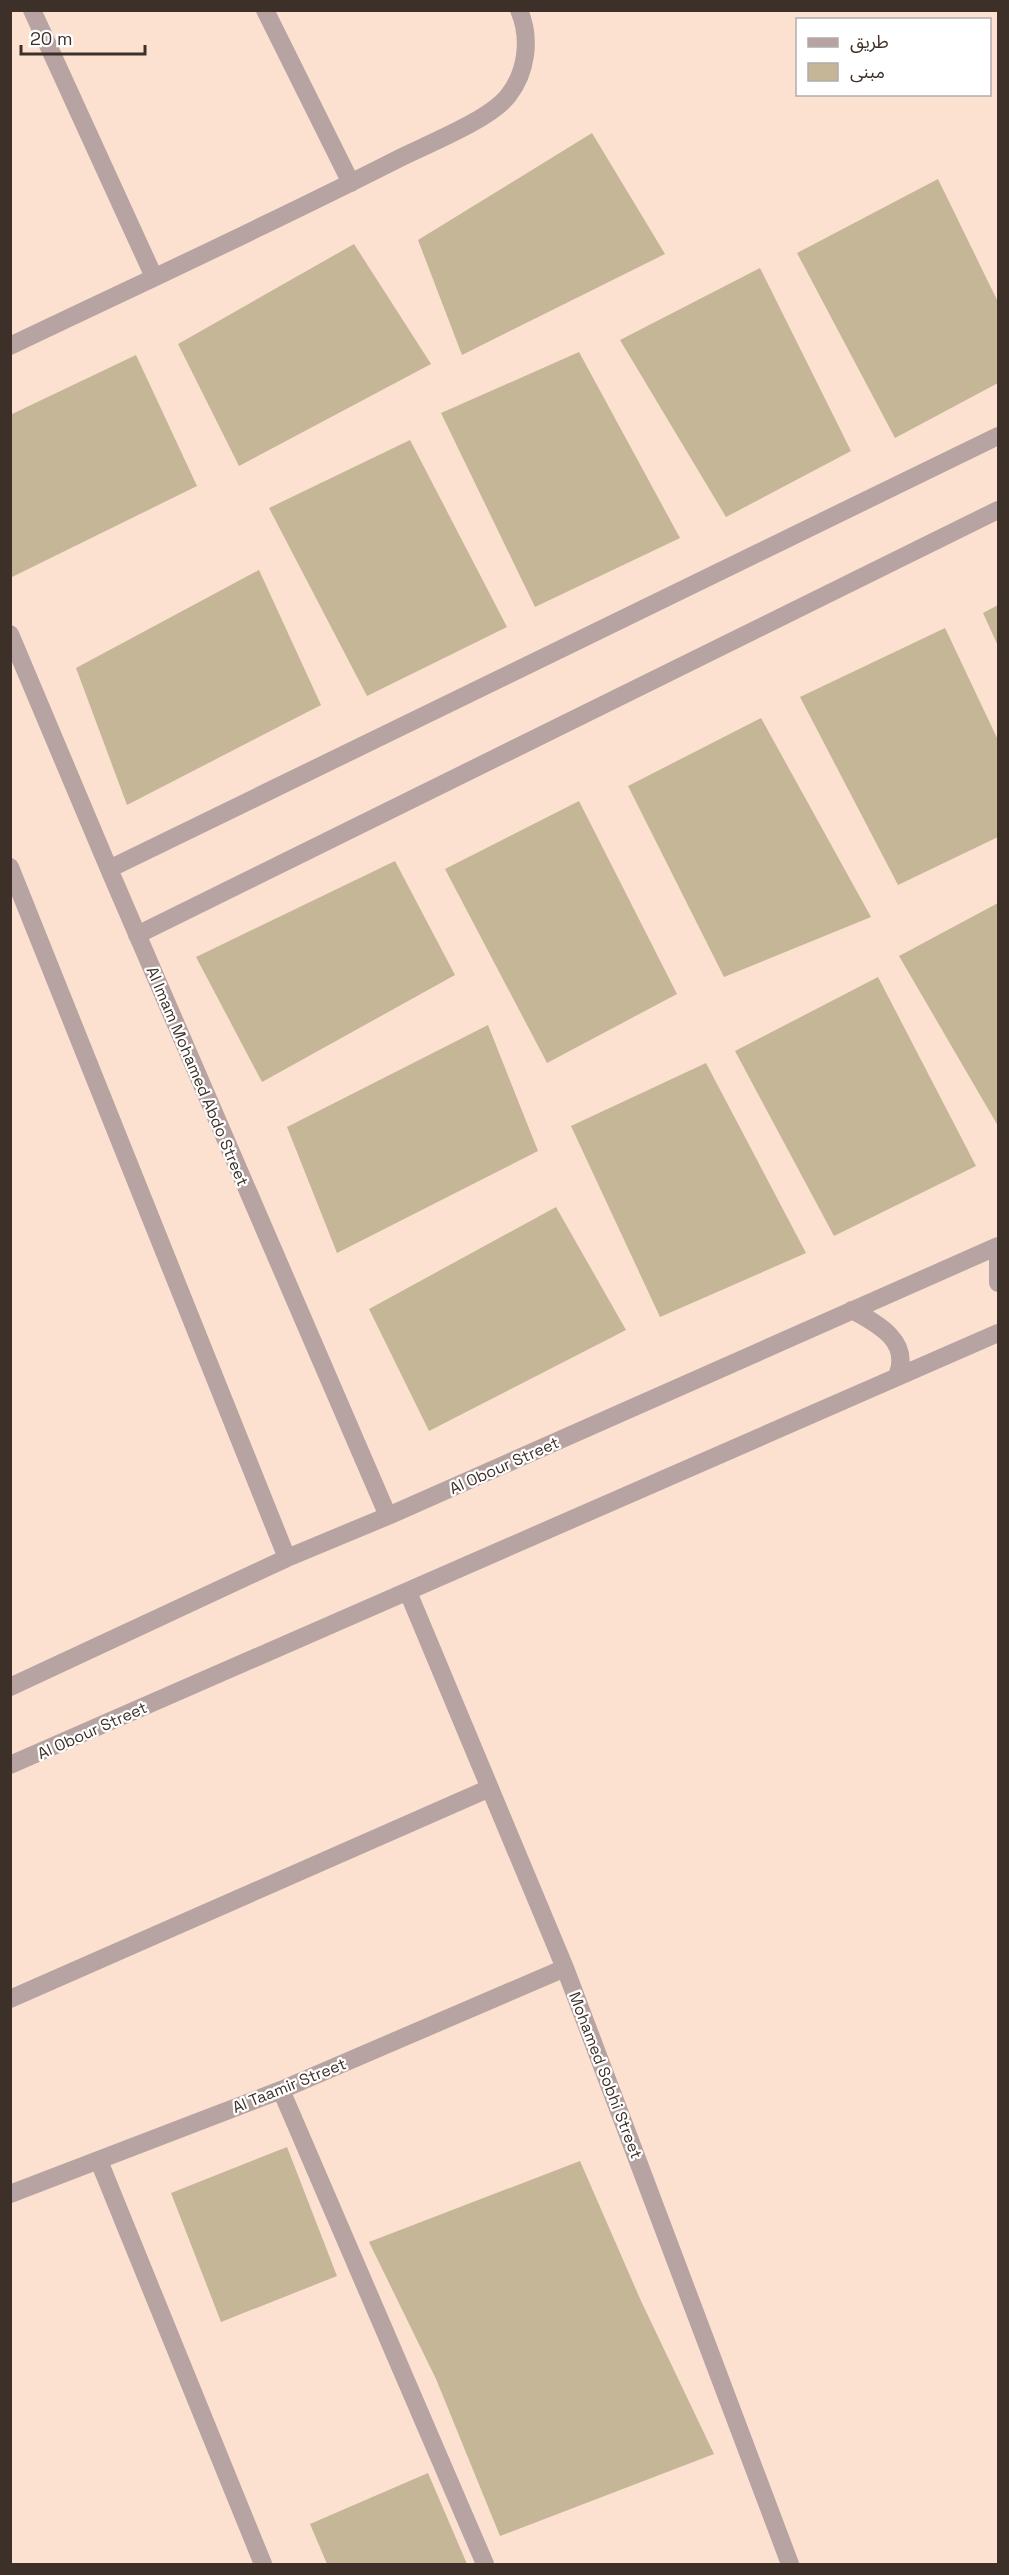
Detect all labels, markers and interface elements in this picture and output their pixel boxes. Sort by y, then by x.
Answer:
scale bar [21,18,146,56]
legend [796,18,991,96]
text: 20 m [30,27,73,50]
text: طريق [850,30,889,53]
text: مبنى [850,60,885,83]
street label: Al Imam Mohamed Abdo Street [142,963,253,1189]
street label: Al Obour Street [446,1432,562,1499]
street label: Al Obour Street [34,1697,150,1764]
street label: Mohamed Sobhi Street [564,1989,647,2162]
street label: Al Taamir Street [229,2053,349,2118]

